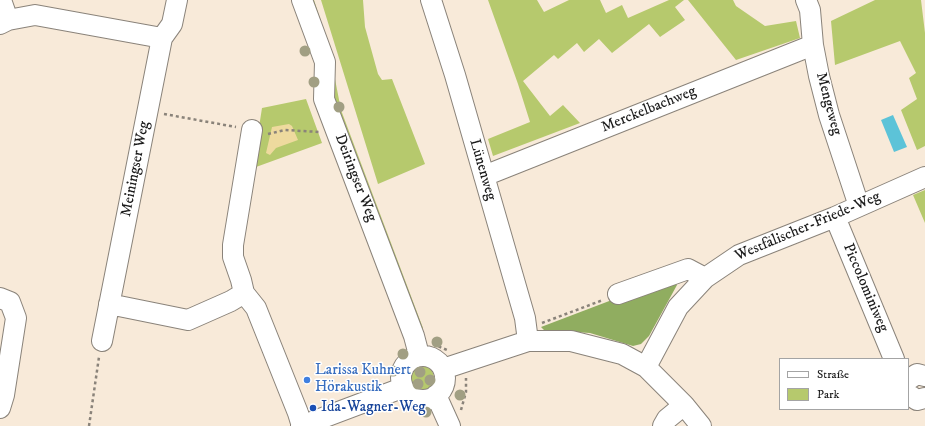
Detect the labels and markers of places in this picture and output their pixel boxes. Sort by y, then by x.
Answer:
place label: Larissa Kuhnert Hörakustik [315,362,411,397]
marker: Larissa Kuhnert Hörakustik [302,375,312,385]
place label: Ida-Wagner-Weg [321,399,426,417]
marker: Ida-Wagner-Weg [308,403,318,413]

